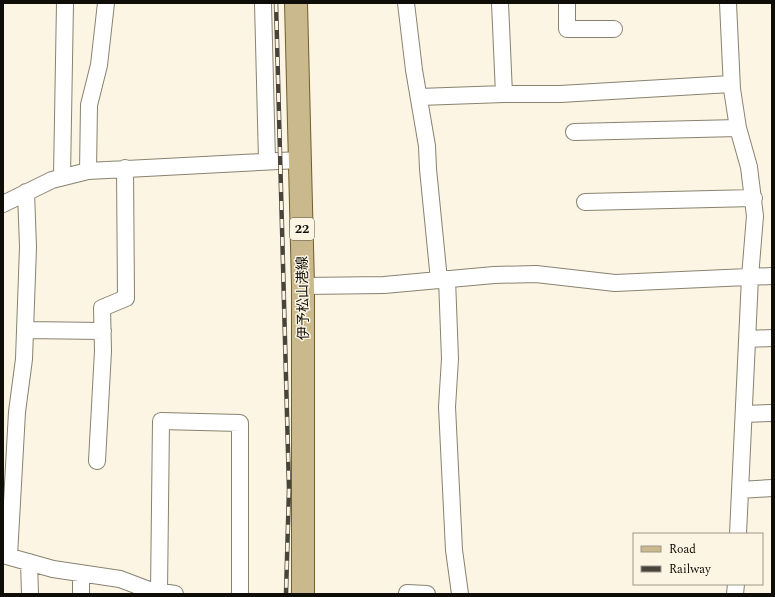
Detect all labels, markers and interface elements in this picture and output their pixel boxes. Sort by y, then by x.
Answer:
road number: 22 [290,218,314,240]
street label: 伊予松山港線 [292,256,314,340]
legend [633,533,763,585]
text: Road [669,540,696,559]
text: Railway [669,560,712,579]

